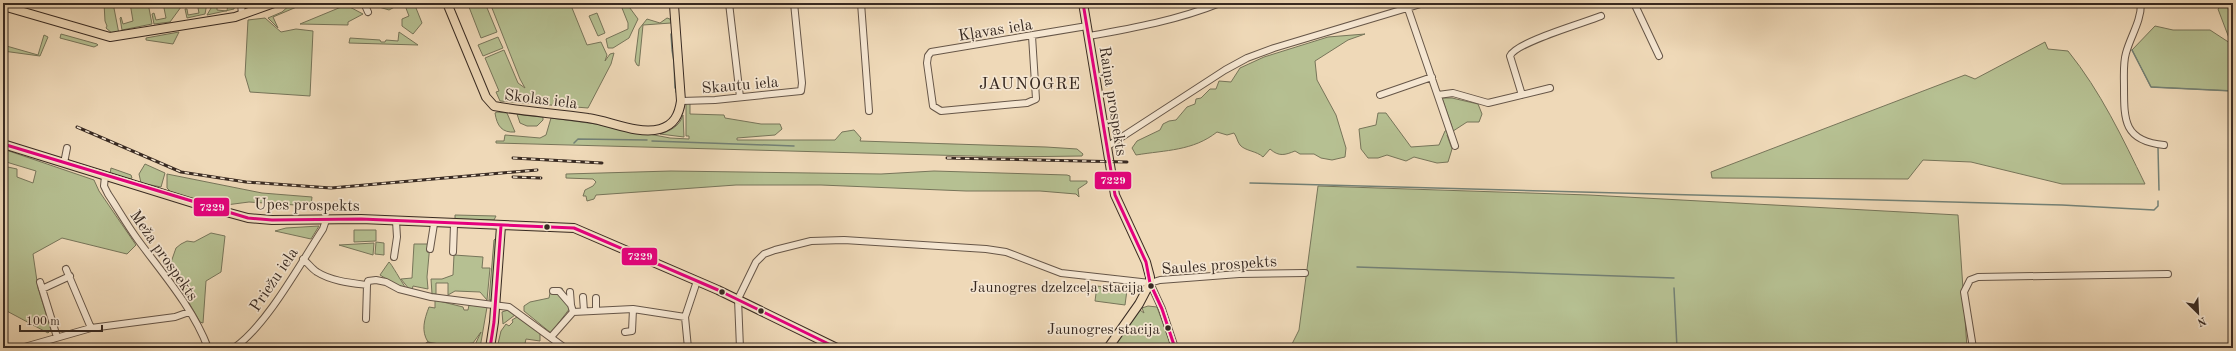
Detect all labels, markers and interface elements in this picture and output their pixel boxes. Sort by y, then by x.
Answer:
street label: Kļavas iela [957,17,1034,46]
street label: Raiņa prospekts [1094,45,1129,158]
street label: Skautu iela [701,75,779,97]
district label: JAUNOGRE [979,76,1081,93]
street label: Skolas iela [503,88,578,112]
line badge: 7229 [1094,171,1132,190]
text: 7229 [1100,176,1126,187]
line badge: 7229 [193,197,230,217]
street label: Upes prospekts [254,197,360,215]
text: 7229 [199,203,225,214]
street label: Meža prospekts [126,208,200,304]
unlabelled marker [542,222,552,232]
street label: Priežu iela [248,245,302,315]
line badge: 7229 [621,247,658,266]
text: 7229 [627,252,653,263]
street label: Saules prospekts [1161,254,1277,278]
place label: Jaunogres dzelzceļa stacija [970,281,1145,296]
marker: Jaunogres dzelzceļa stacija [1146,281,1156,291]
unlabelled marker [717,287,727,297]
north arrow [2178,293,2218,333]
unlabelled marker [756,306,766,316]
scale bar [20,307,102,333]
text: N [2195,314,2208,328]
text: 100 m [26,316,60,328]
place label: Jaunogres stacija [1047,323,1161,338]
marker: Jaunogres stacija [1163,323,1173,333]

